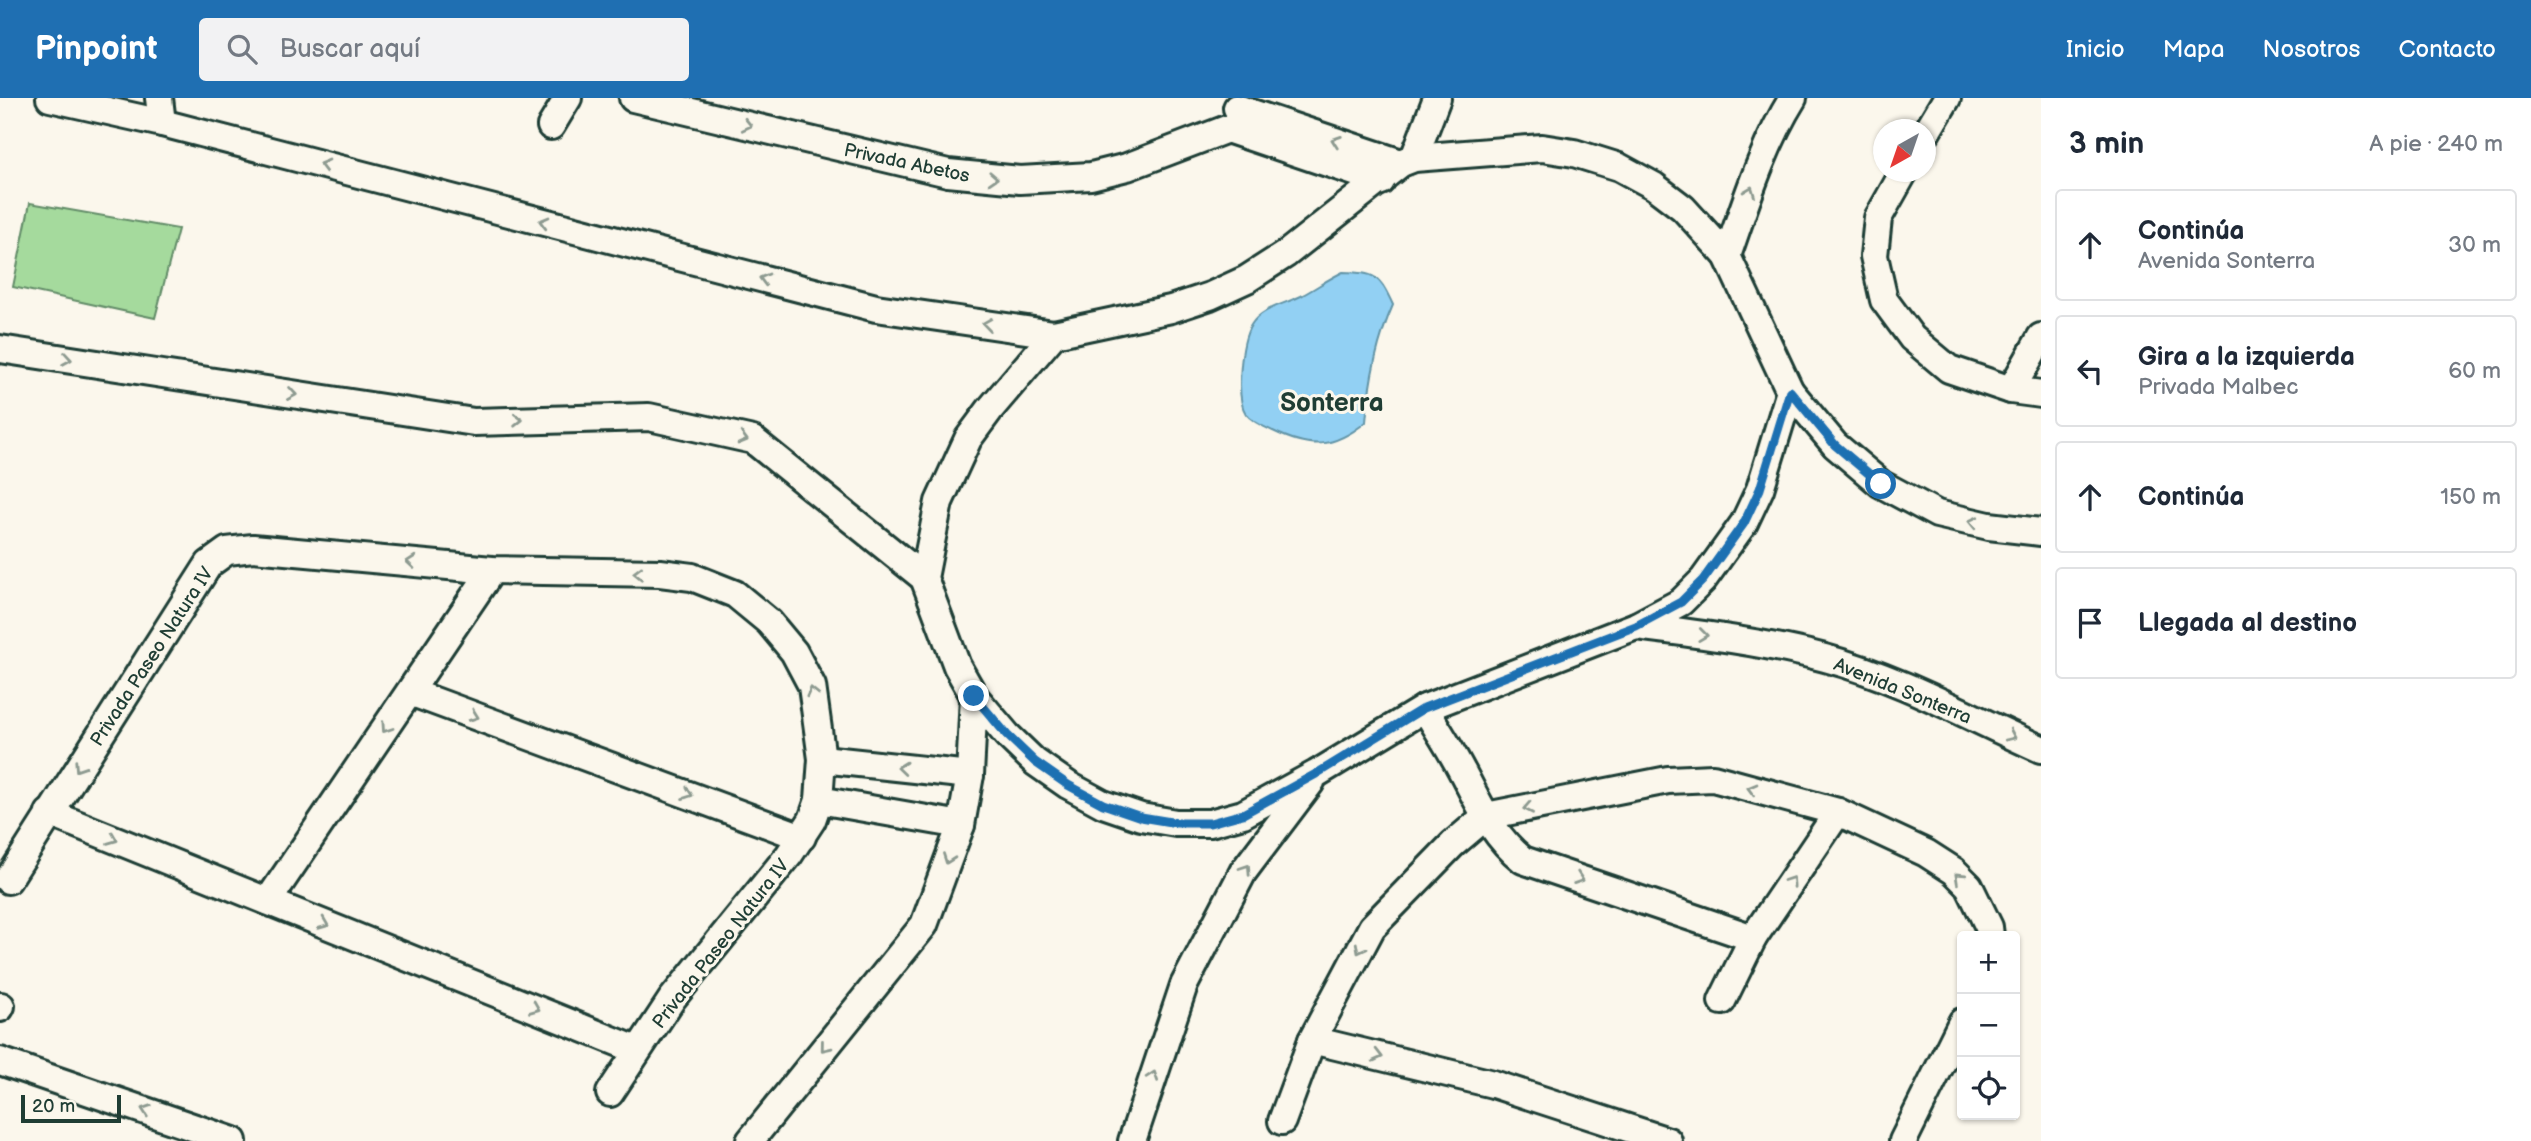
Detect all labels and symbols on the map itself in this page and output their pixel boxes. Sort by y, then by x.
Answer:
one-way arrow [741,117,753,131]
north arrow [1873,119,1936,182]
one-way arrow [1331,135,1343,149]
street label: Privada Abetos [842,139,972,188]
one-way arrow [318,159,330,173]
one-way arrow [988,171,999,186]
one-way arrow [1741,186,1755,198]
one-way arrow [538,216,550,230]
one-way arrow [758,273,770,287]
one-way arrow [981,317,993,332]
one-way arrow [62,351,73,366]
one-way arrow [286,386,298,401]
district label: Sonterra [1280,388,1384,419]
one-way arrow [512,413,523,428]
one-way arrow [736,430,748,445]
route start [1865,468,1896,499]
one-way arrow [1968,516,1980,531]
one-way arrow [405,555,416,570]
street label: Privada Paseo Natura IV [86,563,219,751]
one-way arrow [632,565,643,580]
one-way arrow [1697,627,1709,642]
street label: Avenida Sonterra [1830,653,1975,729]
route end [958,680,989,711]
one-way arrow [806,686,820,698]
one-way arrow [468,707,480,721]
one-way arrow [382,720,394,733]
one-way arrow [2004,728,2016,742]
one-way arrow [75,759,88,772]
one-way arrow [896,761,907,776]
one-way arrow [1746,782,1758,797]
one-way arrow [681,786,693,800]
one-way arrow [1522,799,1534,814]
one-way arrow [106,830,118,844]
one-way arrow [942,852,956,864]
street label: Privada Paseo Natura IV [648,854,795,1033]
one-way arrow [1238,864,1251,877]
one-way arrow [1573,871,1585,885]
one-way arrow [1954,873,1967,885]
one-way arrow [1783,876,1795,889]
one-way arrow [317,915,329,929]
one-way arrow [1355,942,1368,954]
one-way arrow [528,1000,540,1014]
one-way arrow [821,1040,834,1052]
one-way arrow [1372,1048,1384,1063]
one-way arrow [1145,1071,1160,1083]
scale bar [21,1092,121,1124]
one-way arrow [140,1104,152,1118]

